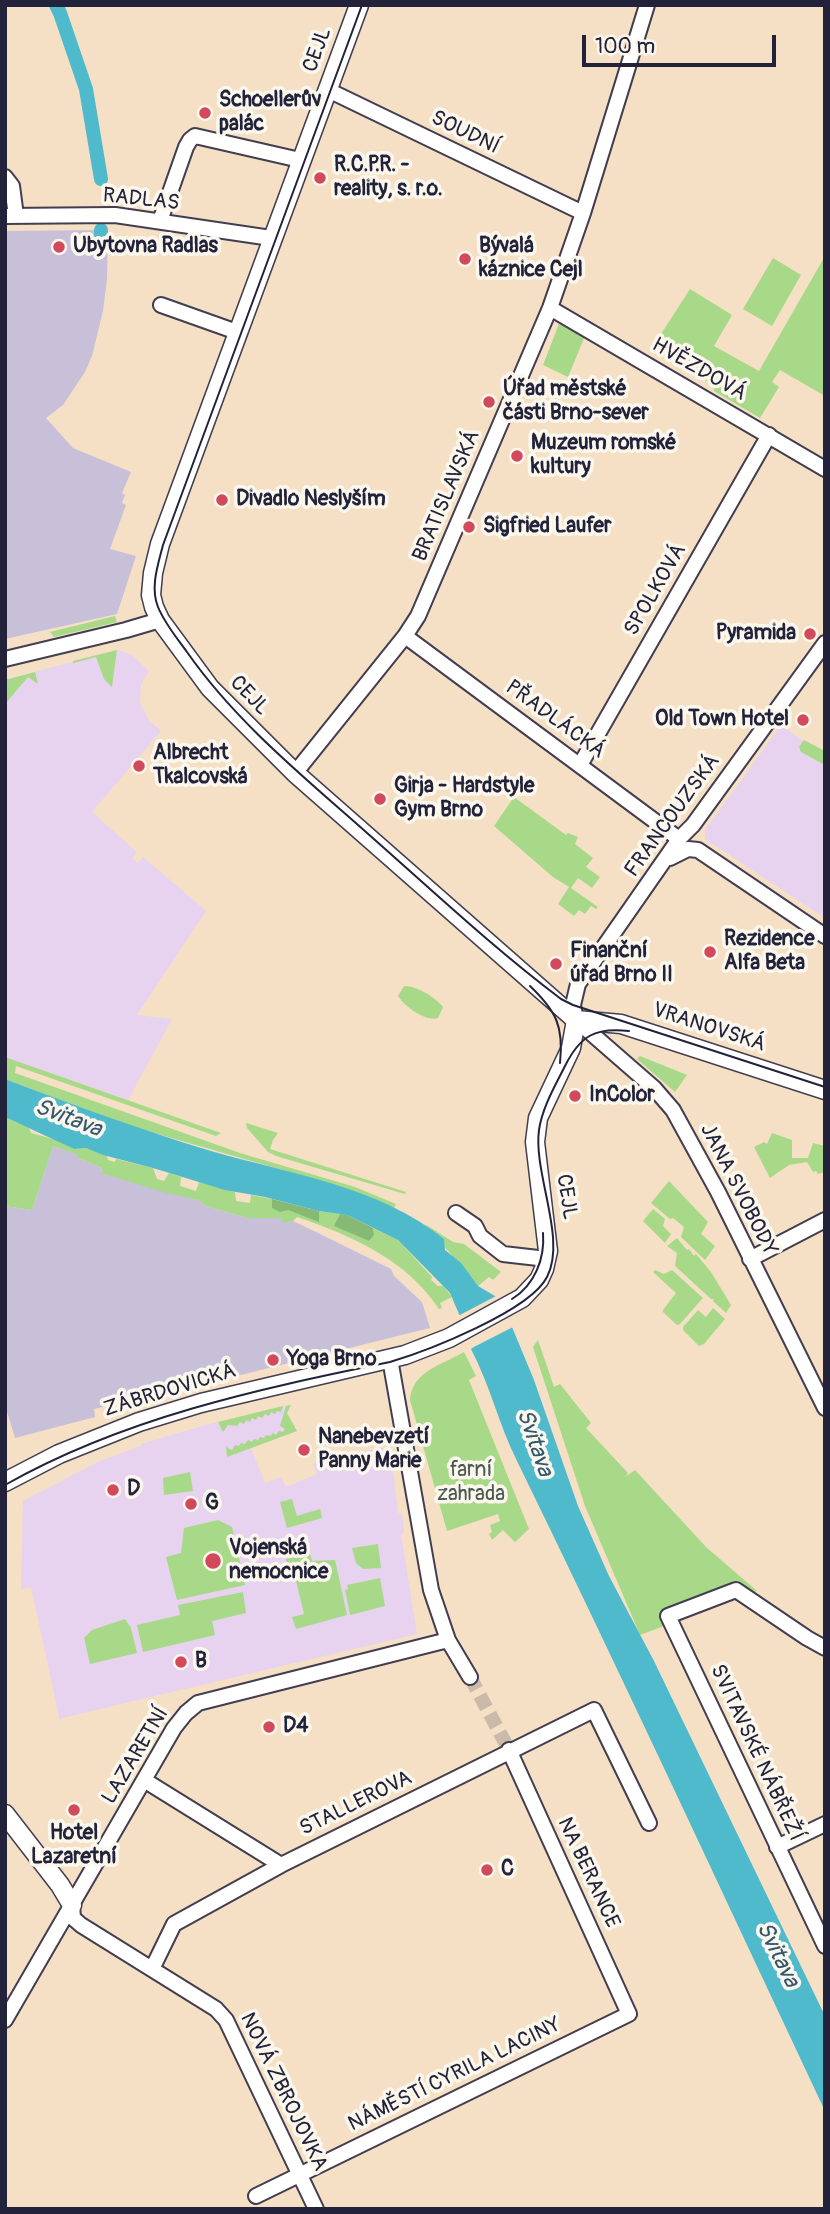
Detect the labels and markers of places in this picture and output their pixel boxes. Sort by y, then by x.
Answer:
place label: Schoellerův palác [219,88,322,138]
marker: Schoellerův palác [197,105,213,121]
place label: R.C.P.R. - reality, s. r.o. [334,153,443,203]
marker: R.C.P.R. - reality, s. r.o. [312,170,328,186]
place label: Ubytovna Radlas [73,234,218,260]
place label: Bývalá káznice Cejl [479,234,583,284]
marker: Ubytovna Radlas [51,239,67,255]
marker: Bývalá káznice Cejl [457,251,473,267]
place label: Úřad městské části Brno-sever [503,377,649,427]
marker: Úřad městské části Brno-sever [481,394,497,410]
place label: Muzeum romské kultury [531,431,677,481]
marker: Muzeum romské kultury [509,448,525,464]
place label: Divadlo Neslyším [236,487,386,513]
marker: Divadlo Neslyším [214,492,230,508]
place label: Sigfried Laufer [483,514,611,540]
marker: Sigfried Laufer [461,519,477,535]
place label: Pyramida [716,621,796,647]
marker: Pyramida [802,626,818,642]
place label: Old Town Hotel [655,707,789,733]
marker: Old Town Hotel [795,712,811,728]
place label: Albrecht Tkalcovská [153,741,248,791]
marker: Albrecht Tkalcovská [131,758,147,774]
place label: Girja - Hardstyle Gym Brno [394,774,534,824]
marker: Girja - Hardstyle Gym Brno [372,791,388,807]
place label: Rezidence Alfa Beta [724,927,815,977]
place label: Finanční úřad Brno II [570,939,673,989]
marker: Rezidence Alfa Beta [702,944,718,960]
marker: Finanční úřad Brno II [548,956,564,972]
place label: InColor [589,1083,655,1109]
marker: InColor [567,1088,583,1104]
place label: Yoga Brno [287,1347,376,1373]
marker: Yoga Brno [265,1352,281,1368]
place label: Nanebevzetí Panny Marie [318,1425,429,1475]
marker: Nanebevzetí Panny Marie [296,1442,312,1458]
place label: D [127,1477,140,1503]
marker: D [105,1482,121,1498]
place label: G [205,1491,219,1517]
marker: G [183,1496,199,1512]
place label: Vojenská nemocnice [229,1536,328,1586]
marker: Vojenská nemocnice [203,1551,223,1571]
place label: B [195,1649,207,1675]
marker: B [173,1654,189,1670]
place label: D4 [283,1714,308,1740]
marker: D4 [261,1719,277,1735]
marker: Hotel Lazaretní [66,1802,82,1818]
place label: Hotel Lazaretní [31,1821,117,1871]
place label: C [501,1857,514,1883]
marker: C [479,1862,495,1878]

